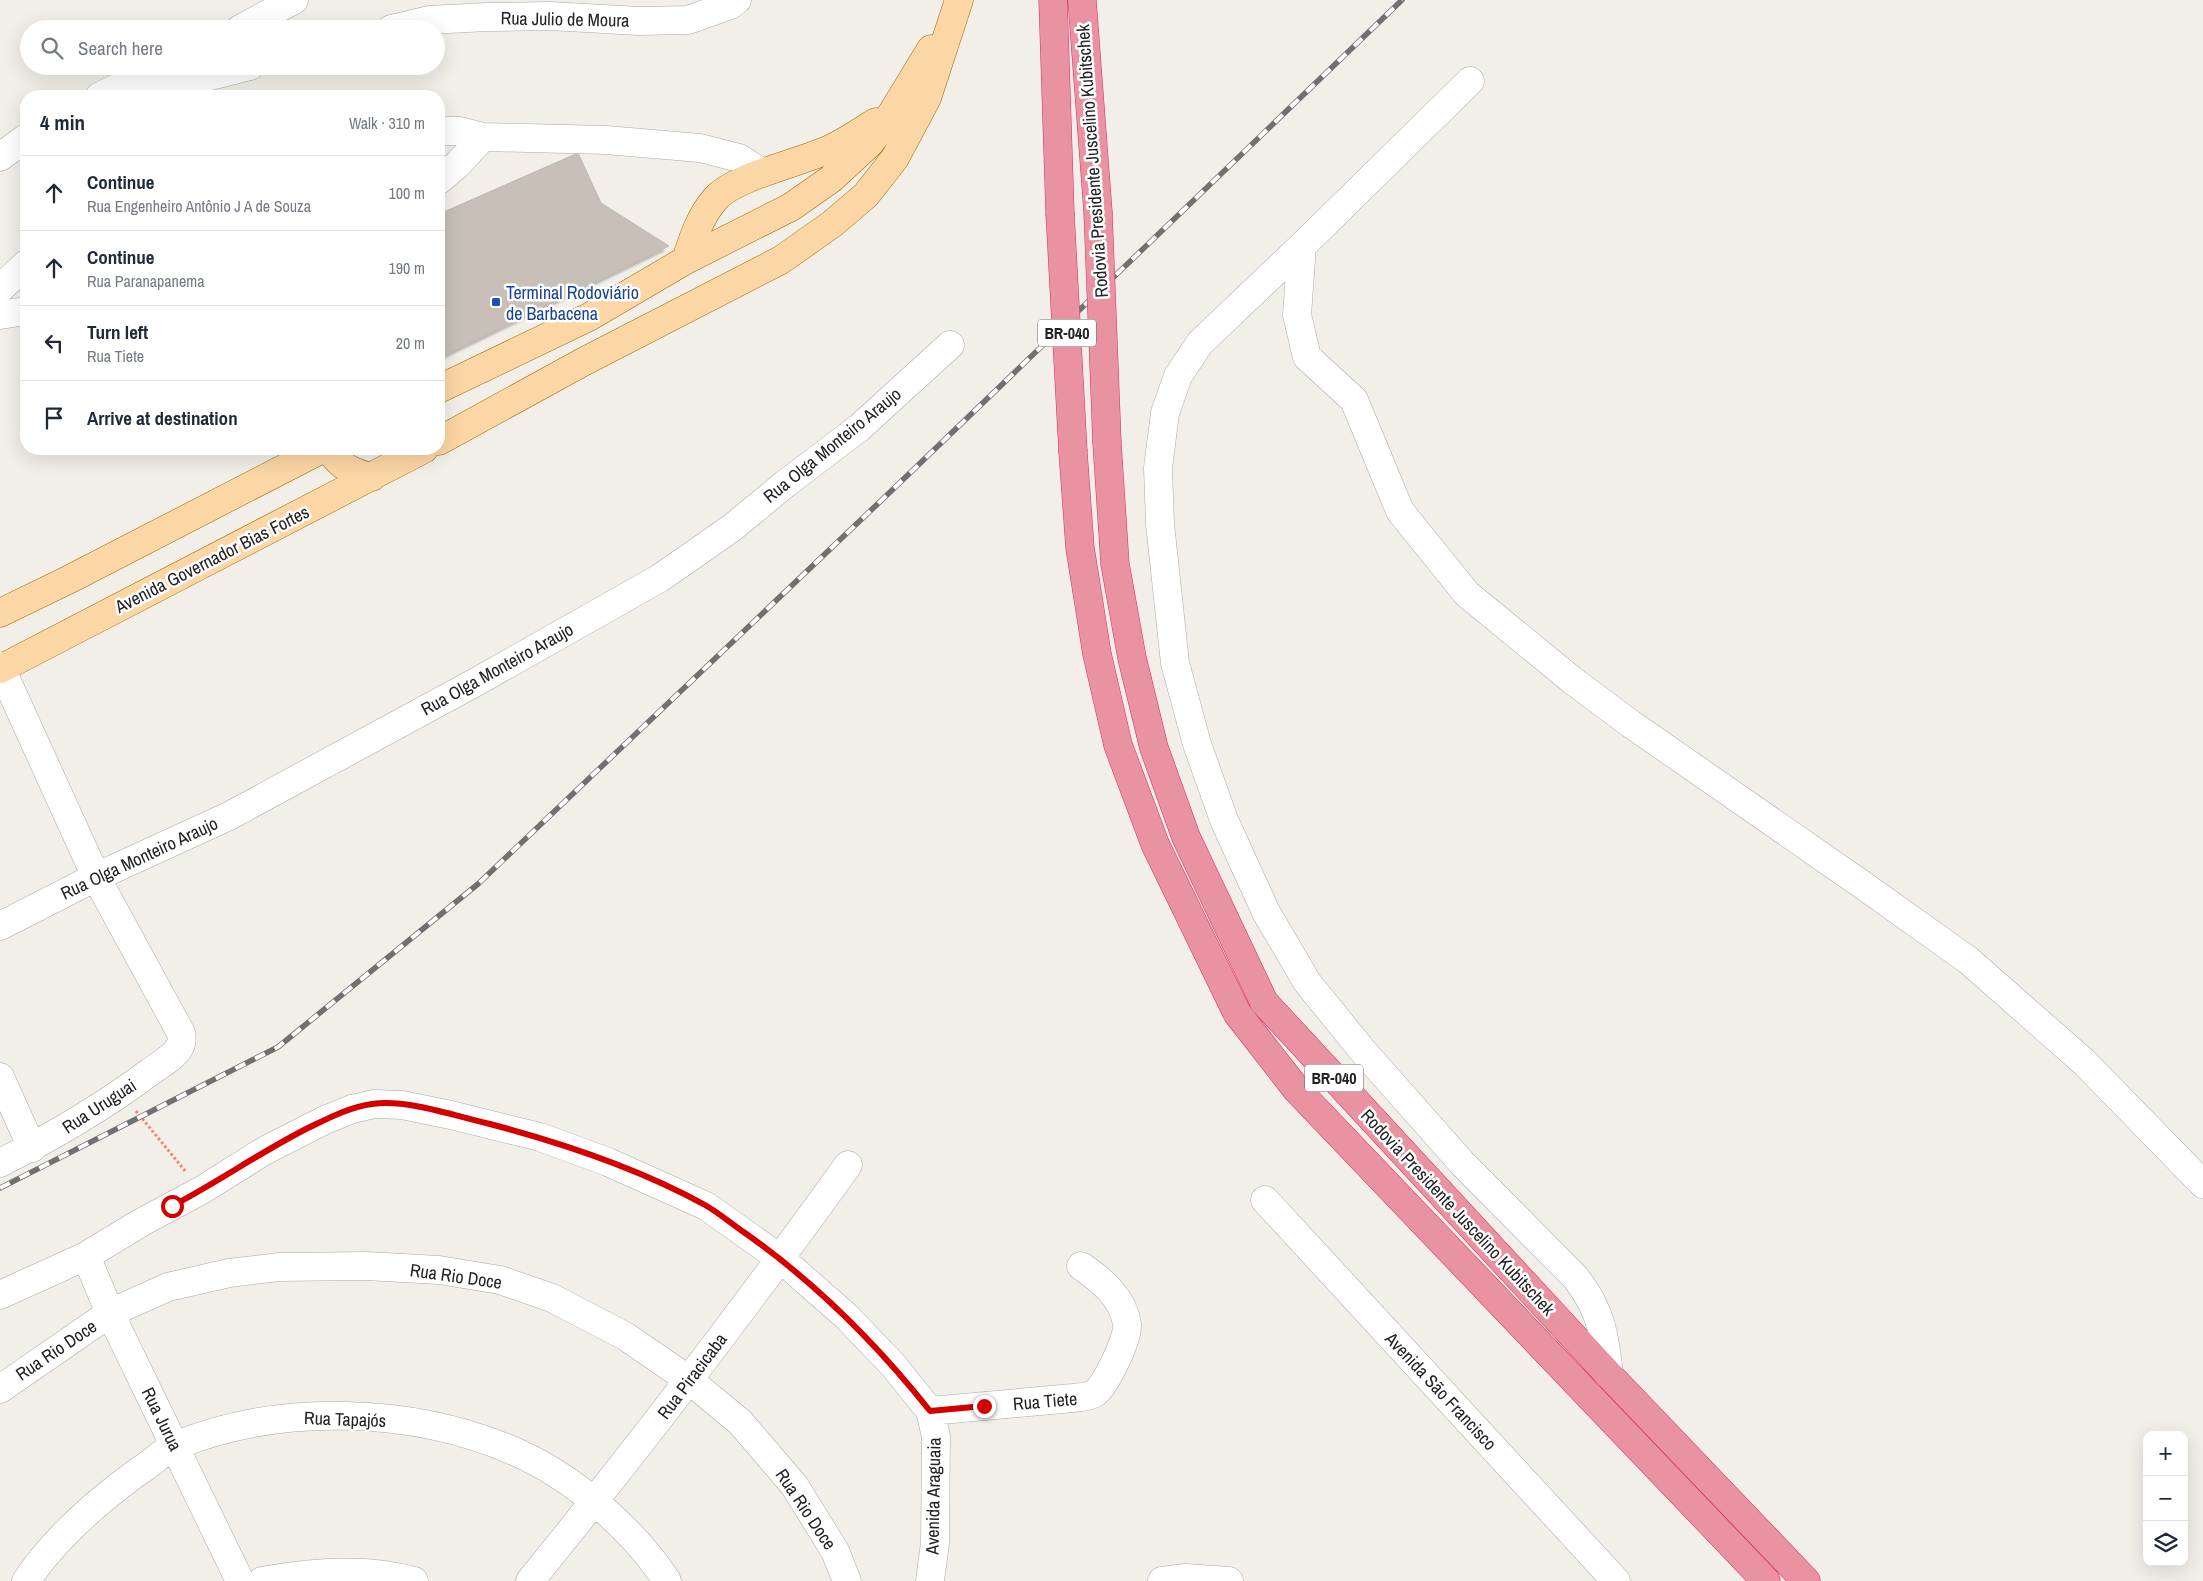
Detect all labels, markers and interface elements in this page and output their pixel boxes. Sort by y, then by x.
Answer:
street label: Rua Julio de Moura [500,5,630,33]
search box [20,20,445,75]
street label: Rodovia Presidente Juscelino Kubitschek [1070,23,1114,299]
icon: search [38,34,66,62]
text: Search here [78,35,163,61]
text: 4 min [40,108,85,137]
text: Walk · 310 m [349,112,425,134]
text: Continue [87,169,155,195]
icon: ahead [40,179,68,207]
text: 100 m [389,182,425,204]
text: Rua Engenheiro Antônio J A de Souza [87,195,311,217]
text: Continue [87,244,155,270]
icon: ahead [40,254,68,282]
text: 190 m [389,257,425,279]
text: Rua Paranapanema [87,270,204,292]
place label: Terminal Rodoviário de Barbacena [506,280,639,326]
marker: Terminal Rodoviário de Barbacena [490,296,502,308]
text: Turn left [87,319,148,345]
road number: BR-040 [1038,319,1096,346]
icon: left [40,329,68,357]
text: 20 m [396,332,425,354]
text: Rua Tiete [87,345,144,367]
street label: Rua Olga Monteiro Araujo [758,382,906,508]
icon: arrive [40,404,68,432]
text: Arrive at destination [87,405,238,431]
street label: Avenida Governador Bias Fortes [110,499,313,619]
street label: Rua Olga Monteiro Araujo [416,617,578,721]
street label: Rua Olga Monteiro Araujo [56,811,222,905]
road number: BR-040 [1305,1064,1363,1092]
street label: Rua Uruguai [57,1073,141,1139]
street label: Rodovia Presidente Juscelino Kubitschek [1355,1103,1561,1321]
route start [161,1195,184,1218]
street label: Rua Rio Doce [408,1257,504,1295]
street label: Rua Rio Doce [11,1314,101,1386]
street label: Avenida São Francisco [1379,1326,1502,1456]
street label: Rua Piracicaba [651,1328,733,1424]
street label: Rua Jurua [136,1383,188,1455]
street label: Rua Tiete [1012,1386,1078,1416]
route end [973,1395,996,1418]
street label: Rua Tapajós [304,1405,386,1433]
map controls [2143,1431,2188,1566]
button: + [2143,1431,2188,1476]
street label: Avenida Araguaia [919,1437,947,1556]
street label: Rua Rio Doce [770,1464,842,1554]
button: − [2143,1476,2188,1521]
button: layers [2143,1521,2188,1566]

